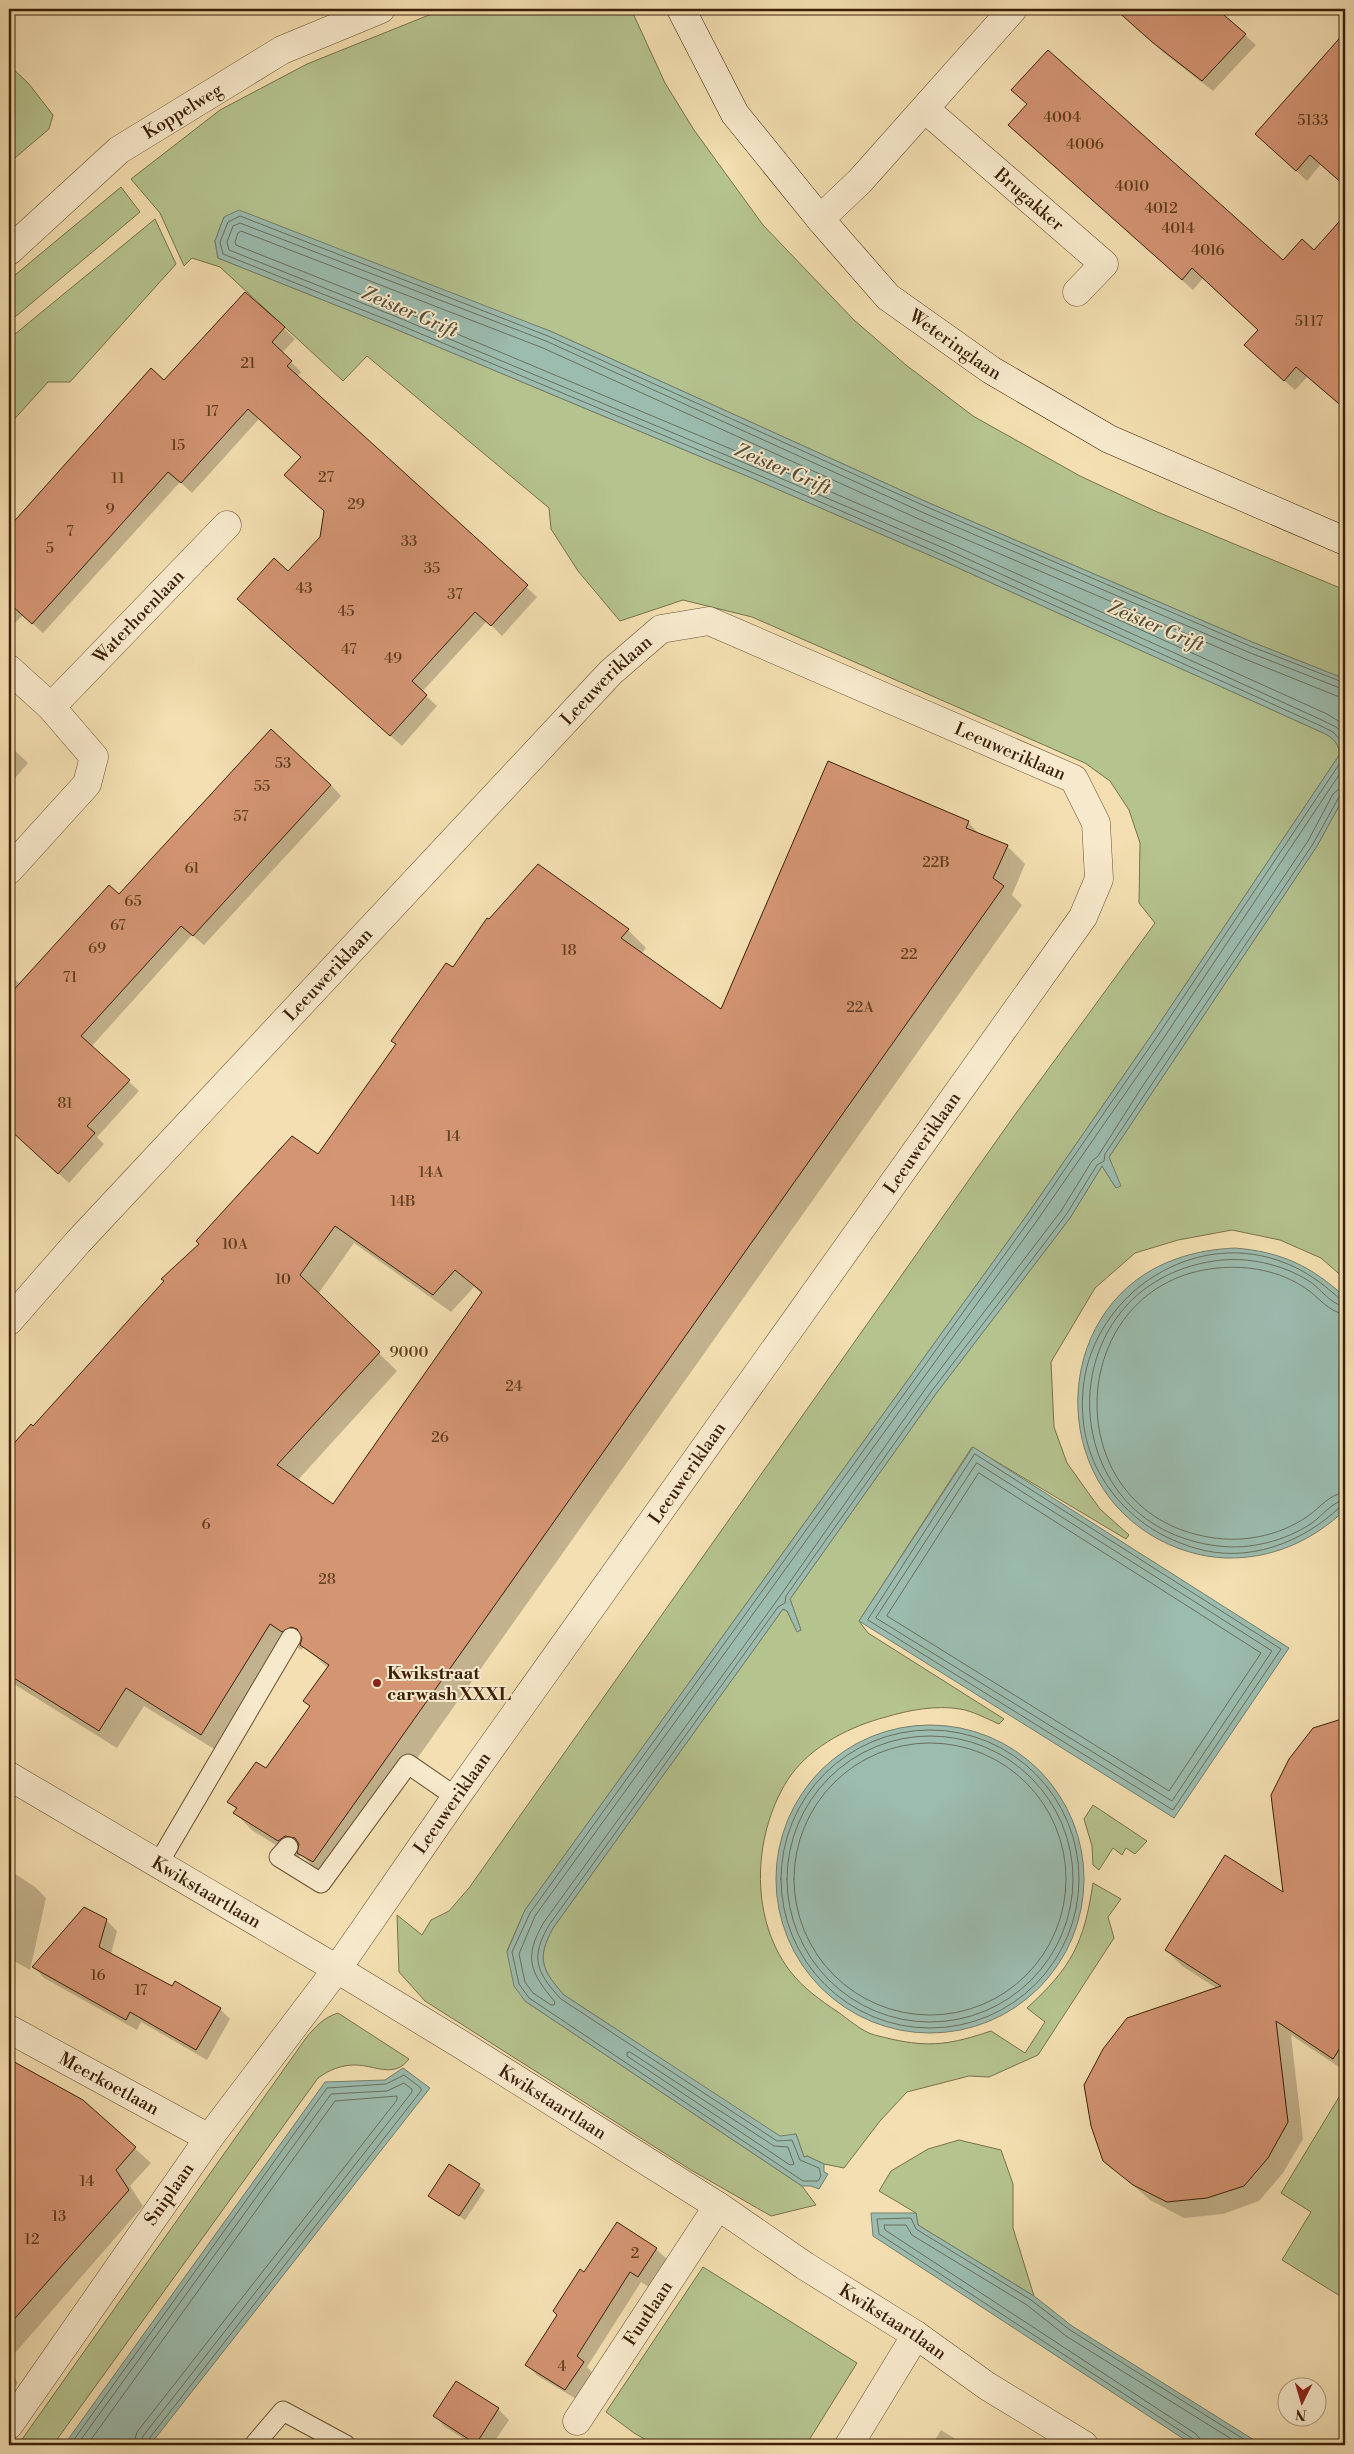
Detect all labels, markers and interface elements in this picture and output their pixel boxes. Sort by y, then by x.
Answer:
street label: Koppelweg [139,78,227,144]
house number: 4004 [1043,108,1081,127]
house number: 5133 [1297,111,1329,130]
house number: 4006 [1066,135,1104,154]
street label: Brugakker [989,162,1069,236]
house number: 4010 [1115,177,1149,196]
house number: 4012 [1144,199,1178,218]
house number: 4014 [1161,219,1195,238]
house number: 4016 [1191,241,1225,260]
water label: Zeister Grift [358,281,462,343]
street label: Weteringlaan [903,304,1006,386]
house number: 5117 [1295,312,1324,331]
house number: 21 [240,354,256,373]
house number: 17 [205,402,219,421]
house number: 15 [171,436,185,455]
water label: Zeister Grift [731,438,835,500]
house number: 27 [318,468,334,487]
house number: 11 [111,469,125,488]
house number: 29 [347,495,365,514]
house number: 9 [105,500,115,519]
house number: 7 [66,522,74,541]
house number: 33 [401,532,417,551]
house number: 5 [46,539,54,558]
house number: 35 [424,559,440,578]
street label: Waterhoenlaan [88,565,190,669]
house number: 43 [295,579,313,598]
house number: 37 [447,585,463,604]
water label: Zeister Grift [1104,595,1208,657]
house number: 45 [337,602,355,621]
street label: Leeuweriklaan [556,631,657,731]
house number: 47 [341,640,357,659]
house number: 49 [384,649,402,668]
street label: Leeuweriklaan [951,718,1070,786]
house number: 53 [275,754,291,773]
house number: 55 [254,777,270,796]
house number: 57 [233,807,249,826]
house number: 22B [922,853,950,872]
house number: 61 [184,859,200,878]
house number: 65 [124,892,142,911]
house number: 67 [110,916,126,935]
street label: Leeuweriklaan [279,923,378,1026]
house number: 69 [88,939,106,958]
house number: 18 [561,941,577,960]
house number: 22 [900,945,918,964]
house number: 71 [63,968,78,987]
house number: 22A [846,998,874,1017]
street label: Leeuweriklaan [879,1088,966,1199]
house number: 81 [57,1094,73,1113]
house number: 14 [446,1127,460,1146]
house number: 14A [418,1163,444,1182]
house number: 14B [390,1192,416,1211]
house number: 10A [222,1235,249,1254]
house number: 10 [275,1270,291,1289]
house number: 9000 [390,1343,429,1362]
house number: 24 [505,1377,523,1396]
street label: Leeuweriklaan [644,1418,731,1529]
house number: 26 [431,1428,449,1447]
house number: 6 [201,1515,211,1534]
house number: 28 [318,1570,336,1589]
place label: Kwikstraat carwash XXXL [387,1662,511,1706]
marker: Kwikstraat carwash XXXL [371,1677,383,1689]
street label: Leeuweriklaan [409,1748,496,1859]
street label: Kwikstaartlaan [147,1851,265,1934]
house number: 16 [90,1966,106,1985]
house number: 17 [134,1981,148,2000]
street label: Meerkoetlaan [55,2047,163,2121]
street label: Kwikstaartlaan [494,2060,611,2145]
street label: Sniplaan [139,2158,200,2230]
house number: 14 [80,2172,94,2191]
house number: 13 [52,2207,66,2226]
house number: 12 [24,2230,40,2249]
house number: 2 [631,2244,639,2263]
street label: Fuutlaan [618,2276,678,2350]
street label: Kwikstaartlaan [835,2279,951,2365]
house number: 4 [558,2357,567,2376]
north arrow [1276,2376,1326,2426]
text: N [1295,2405,1307,2423]

